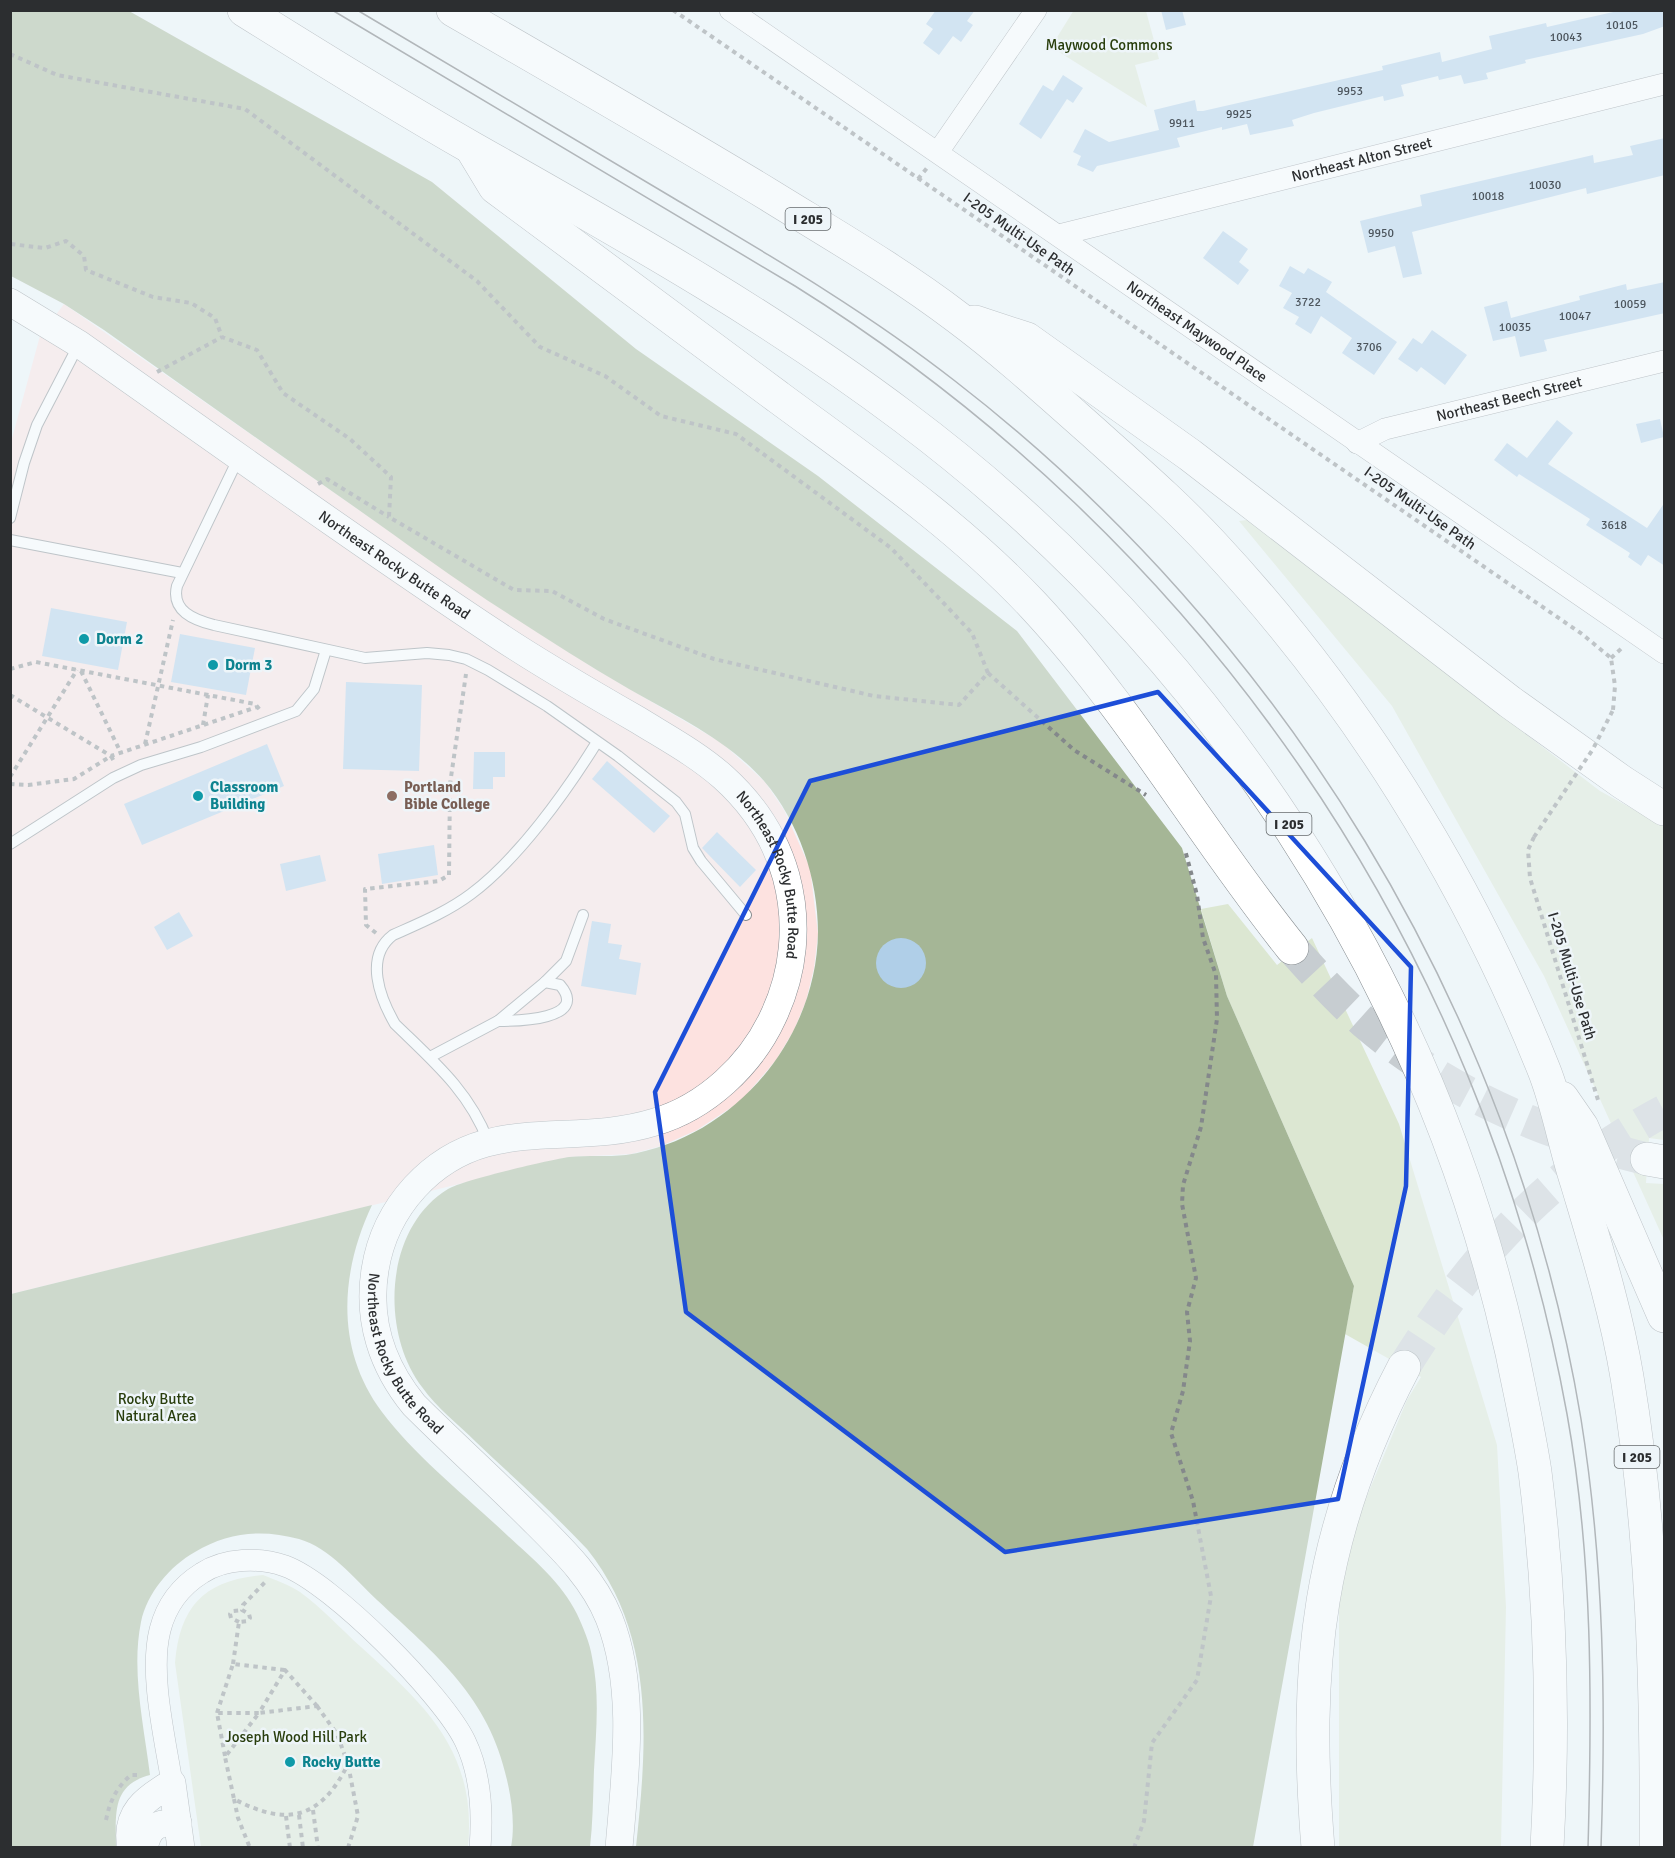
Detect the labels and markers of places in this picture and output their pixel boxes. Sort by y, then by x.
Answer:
place label: Dorm 2 [96,630,143,648]
marker: Dorm 2 [77,632,91,646]
place label: Dorm 3 [225,656,272,674]
marker: Dorm 3 [206,658,220,672]
place label: Classroom Building [210,778,278,813]
place label: Portland Bible College [404,778,490,813]
marker: Classroom Building [191,789,205,803]
marker: Portland Bible College [385,789,399,803]
place label: Rocky Butte [302,1753,381,1771]
marker: Rocky Butte [283,1755,297,1769]

